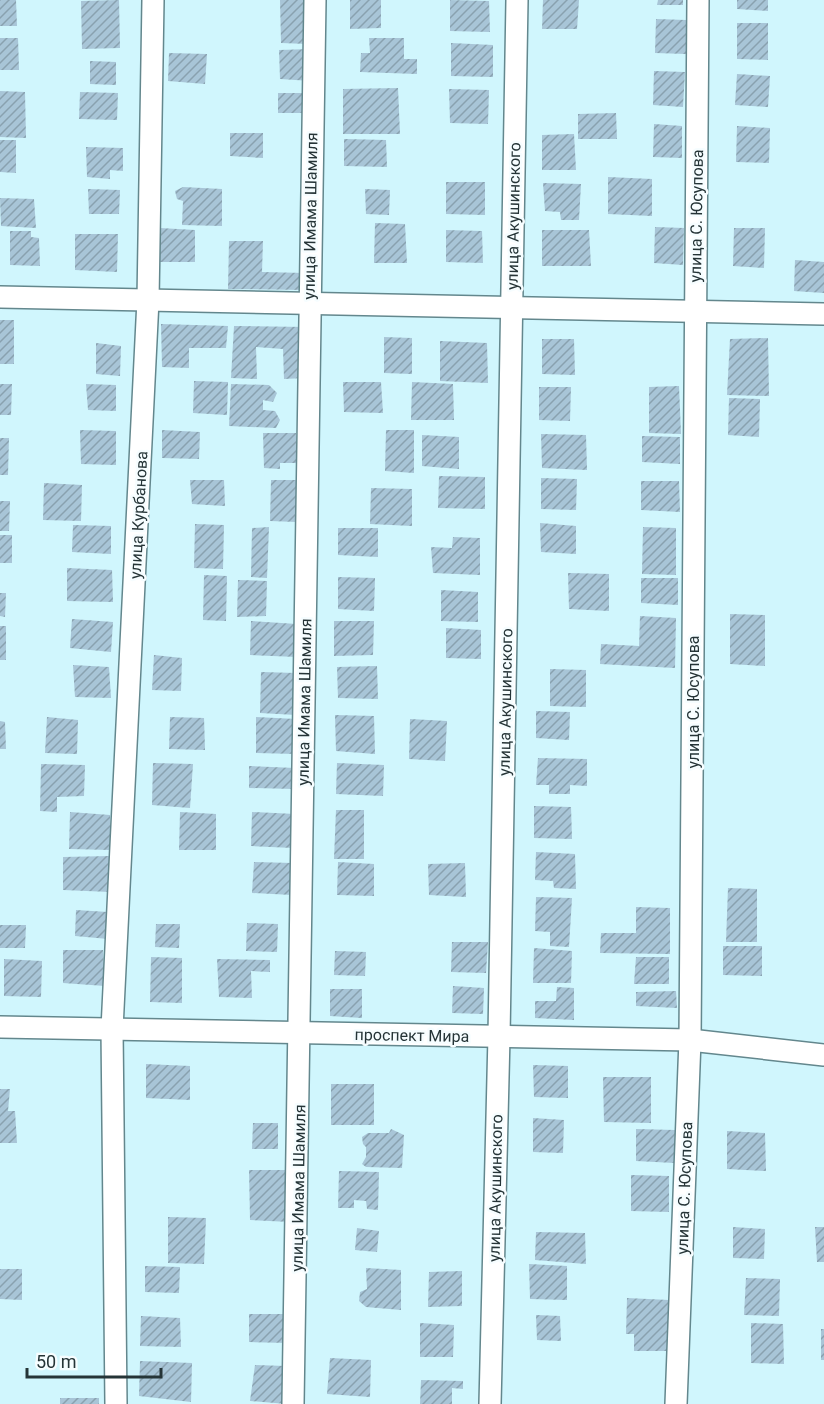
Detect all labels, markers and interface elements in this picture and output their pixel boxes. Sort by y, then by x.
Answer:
street label: улица Имама Шамиля [300,132,321,300]
street label: улица Акушинского [503,142,524,290]
street label: улица С. Юсупова [686,149,707,283]
street label: улица Курбанова [126,451,151,580]
street label: улица Имама Шамиля [294,618,315,786]
street label: улица Акушинского [495,628,516,776]
street label: улица С. Юсупова [684,636,703,768]
street label: проспект Мира [355,1025,469,1046]
street label: улица Имама Шамиля [288,1104,309,1272]
street label: улица Акушинского [485,1114,506,1262]
street label: улица С. Юсупова [673,1121,696,1255]
scale bar [27,1341,160,1379]
text: 50 m [36,1351,76,1372]

